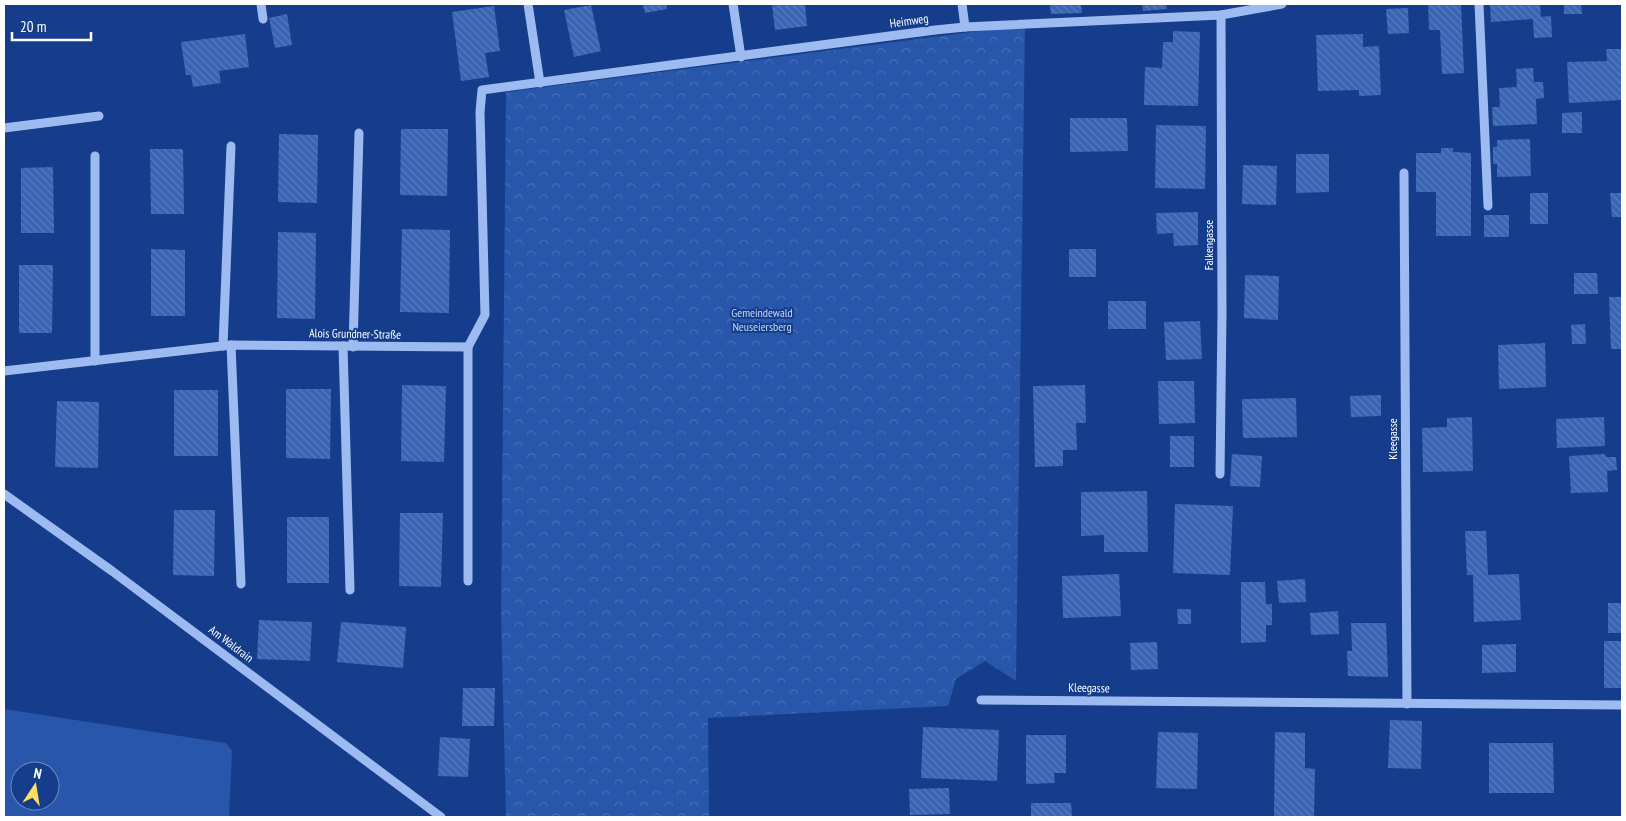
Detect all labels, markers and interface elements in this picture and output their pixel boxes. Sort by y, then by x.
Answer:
scale bar [12,10,91,42]
street label: Heimweg [889,10,929,31]
text: 20 m [20,17,46,36]
street label: Falkengasse [1201,220,1216,270]
park label: Gemeindewald Neuseiersberg [731,305,793,334]
street label: Alois Grundner-Straße [309,325,401,342]
street label: Kleegasse [1385,418,1400,460]
street label: Am Waldrain [206,622,257,665]
street label: Kleegasse [1068,680,1110,695]
north arrow [10,761,60,811]
text: N [32,764,43,783]

